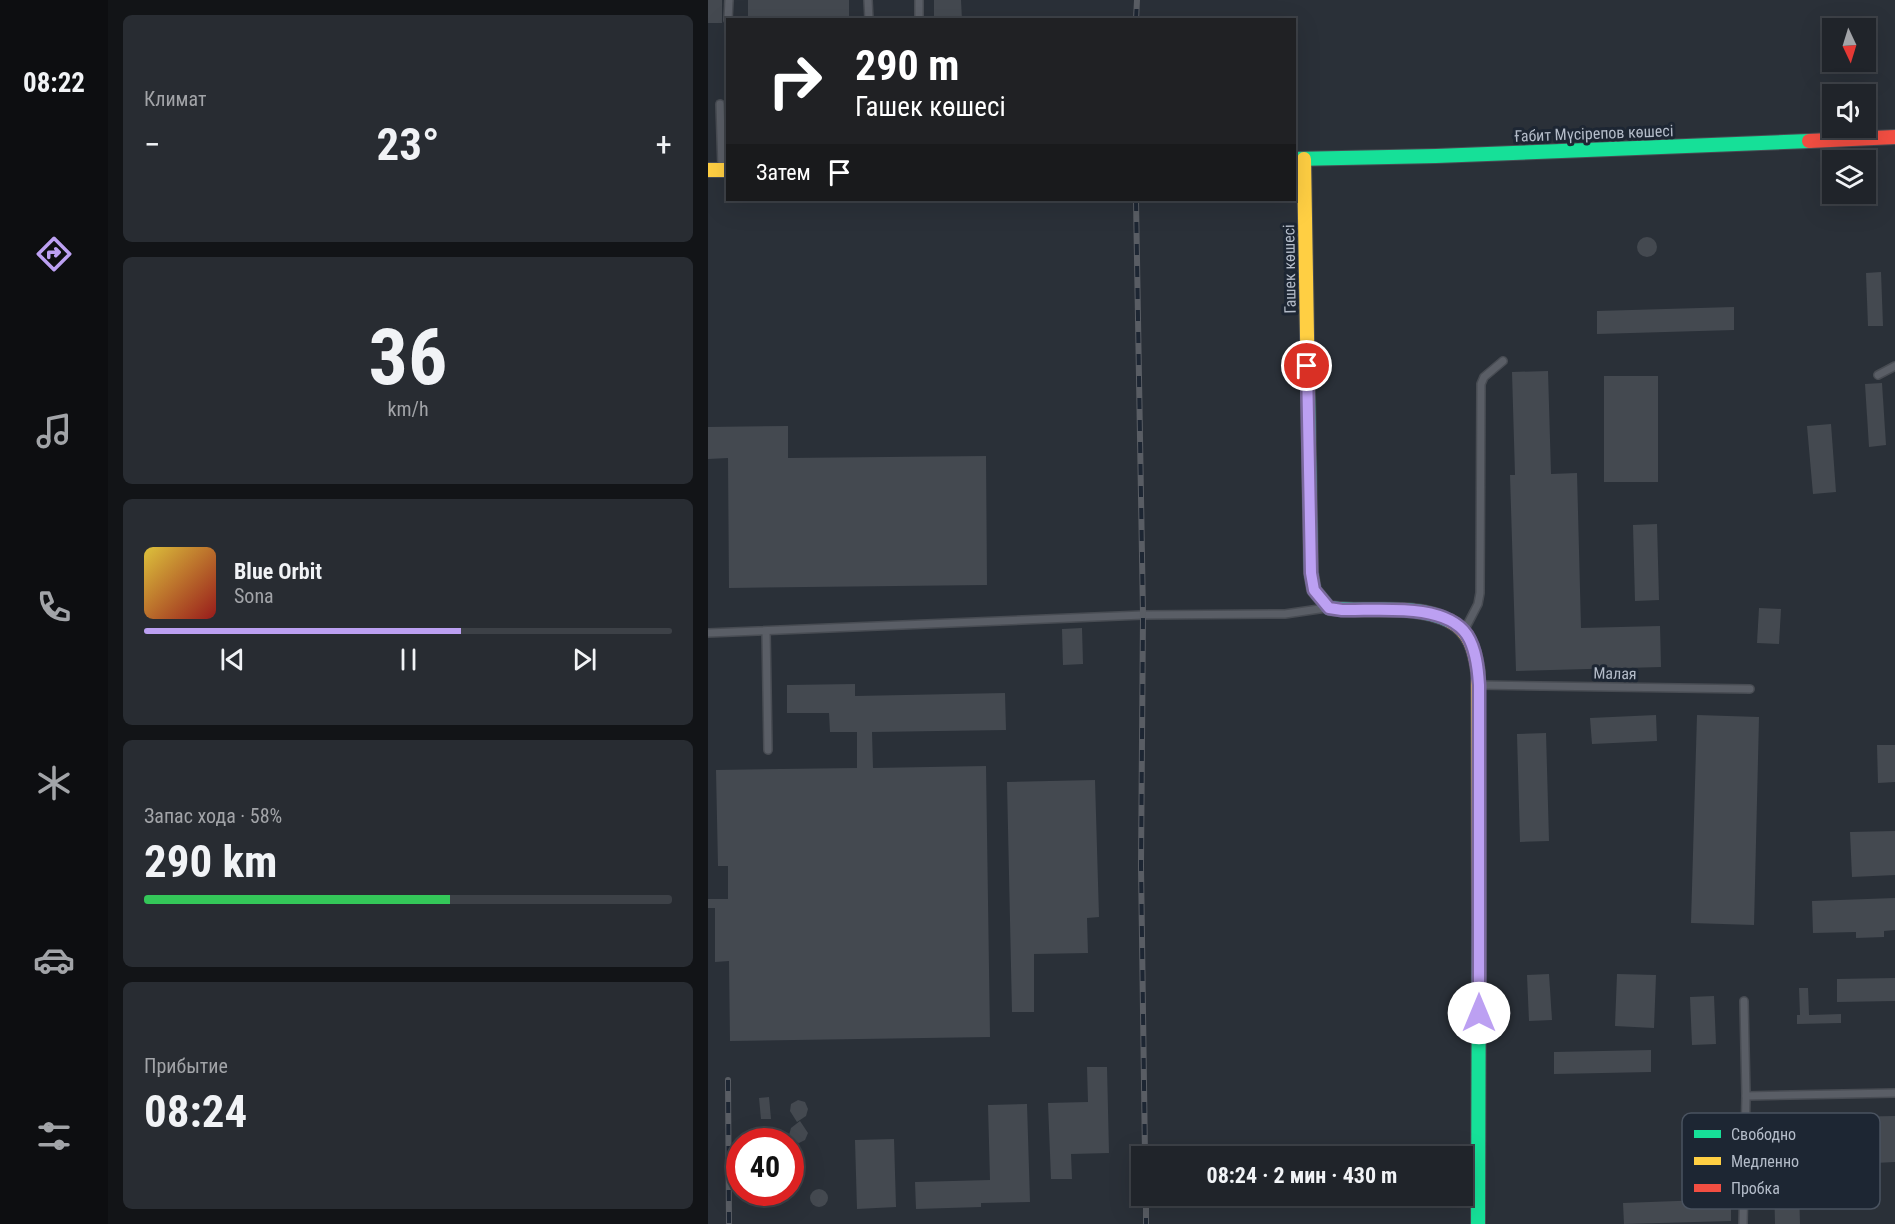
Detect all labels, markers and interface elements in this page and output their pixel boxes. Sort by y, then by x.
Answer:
north arrow [1822,18,1876,72]
map controls [1822,18,1876,204]
text: 290 m [855,41,960,90]
icon: right [756,42,834,120]
text: 08:22 [23,67,85,99]
button: sound [1822,84,1876,138]
text: Климат [144,87,206,111]
text: Гашек көшесі [855,91,1006,123]
text: 23° [377,118,440,171]
street label: Ғабит Мүсірепов көшесі [1514,121,1674,146]
text: − [144,125,161,164]
text: + [656,125,672,164]
button: layers [1822,150,1876,204]
icon: arrive [823,156,856,189]
text: Затем [756,160,811,185]
street label: Гашек көшесі [1279,224,1300,314]
icon: directions [33,233,75,275]
text: 36 [369,312,447,403]
pin [1281,340,1332,391]
icon: arrive [1290,349,1323,382]
text: km/h [387,397,429,421]
icon: music [33,410,75,452]
text: Blue Orbit [234,559,322,584]
text: Sona [234,584,274,608]
icon: phone [33,586,75,628]
icon: previous [216,643,249,676]
icon: pause [392,643,425,676]
icon: next [568,643,601,676]
street label: Малая [1593,664,1637,683]
icon: climate [33,762,75,804]
text: Запас хода · 58% [144,804,282,828]
text: 290 km [144,835,277,888]
icon: car [33,939,75,981]
position arrow [1447,981,1511,1045]
text: Прибытие [144,1054,228,1078]
text: 08:24 [144,1085,247,1138]
legend [1682,1113,1880,1209]
icon: filters [33,1115,75,1157]
text: Свободно [1731,1125,1796,1144]
speed limit sign: 40 [726,1128,804,1206]
text: Медленно [1731,1152,1799,1171]
text: 08:24 · 2 мин · 430 m [1207,1163,1397,1188]
text: Пробка [1731,1179,1780,1198]

